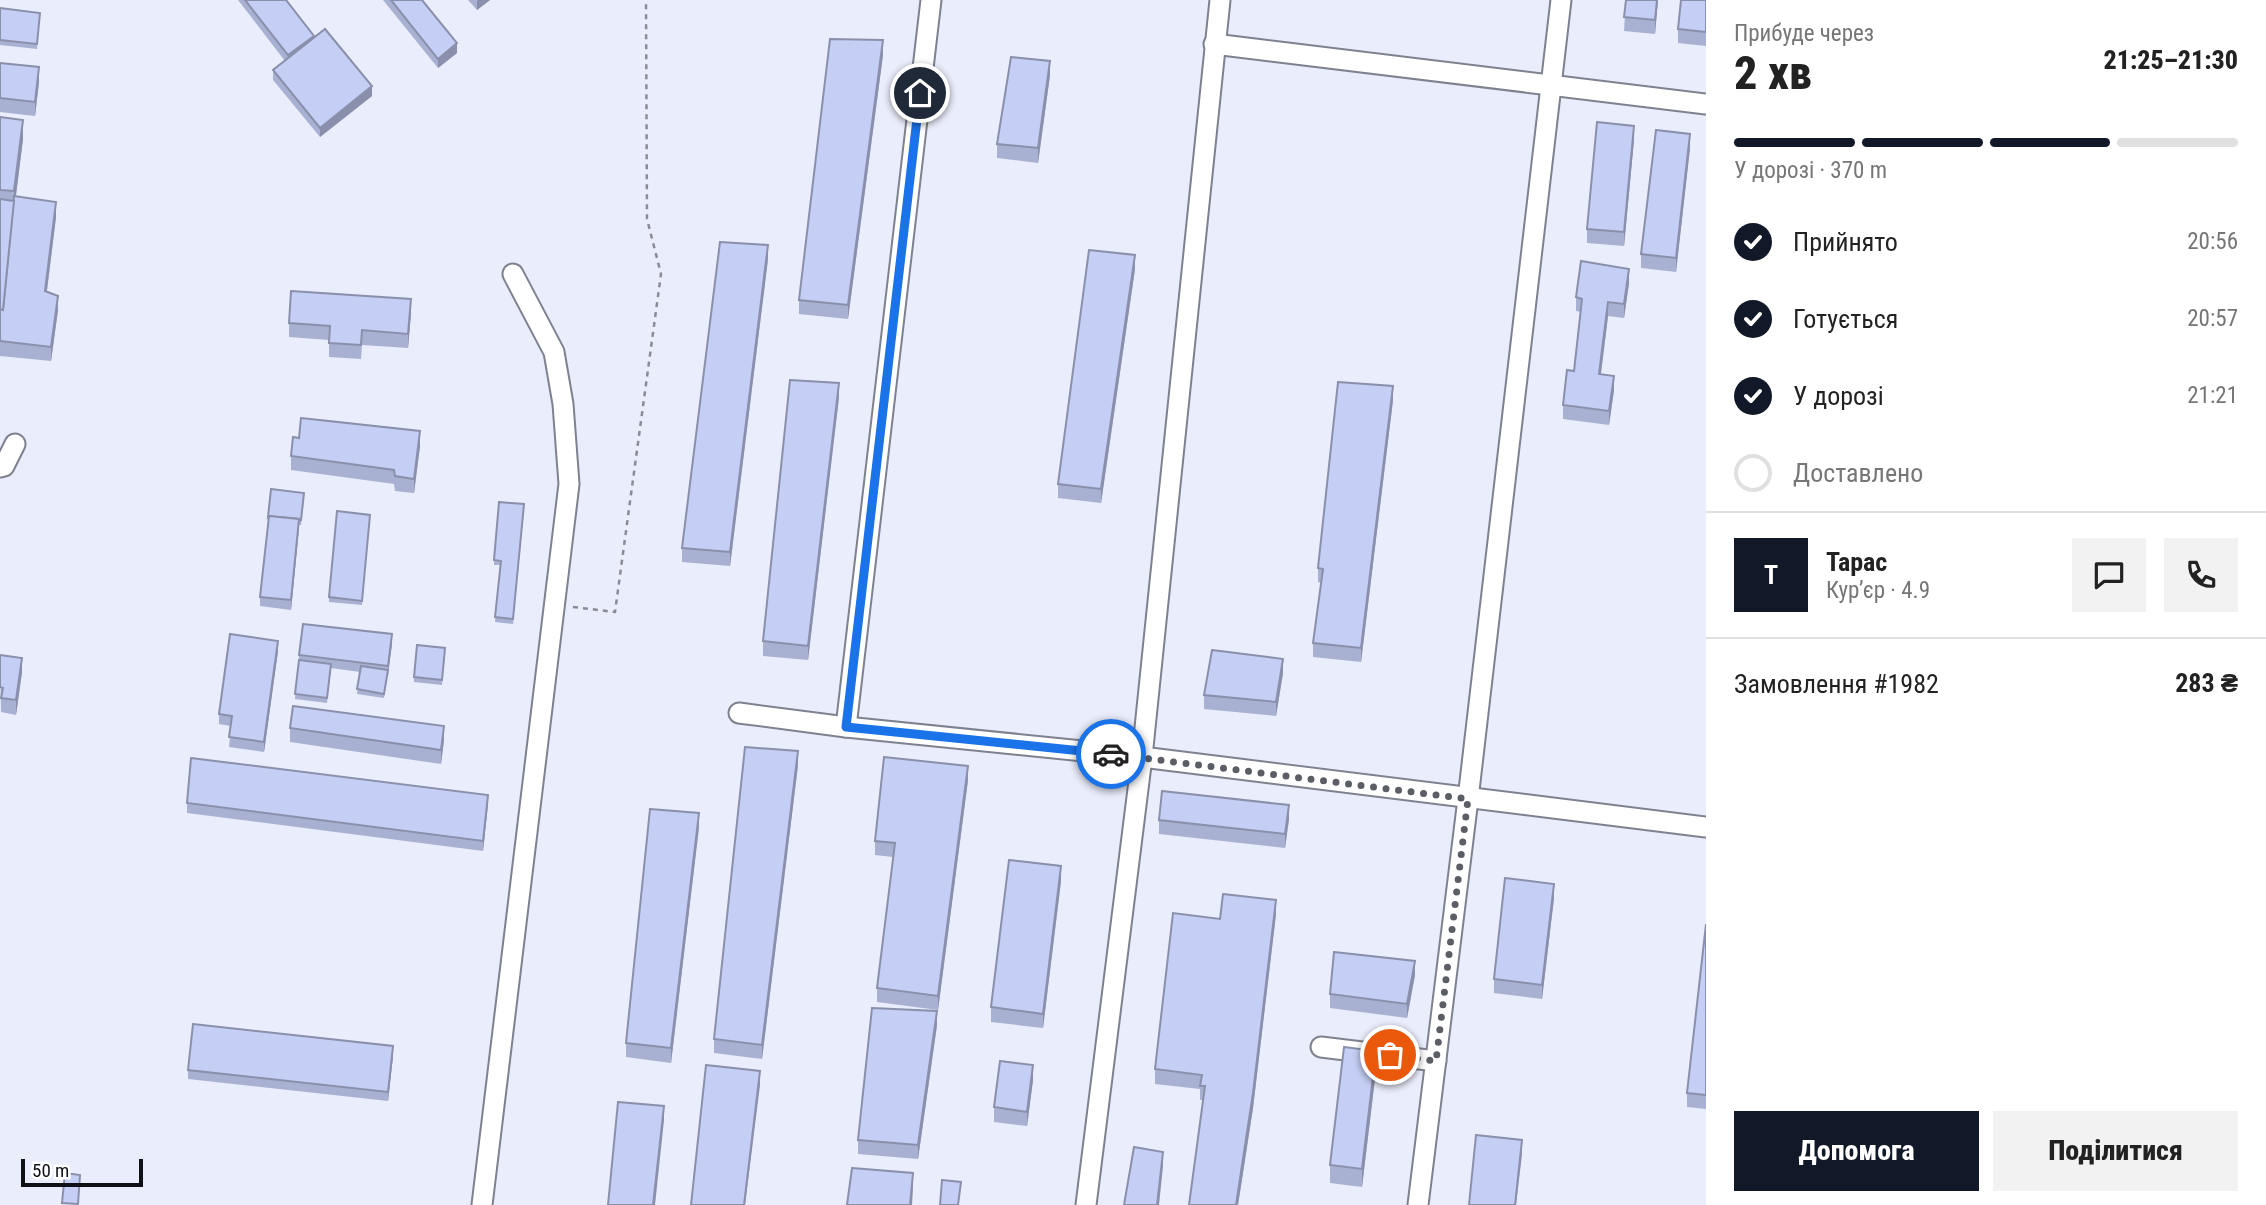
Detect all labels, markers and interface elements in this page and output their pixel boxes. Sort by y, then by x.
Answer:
text: Прибуде через [1734,20,1874,47]
text: 21:25–21:30 [2104,45,2238,75]
text: 2 хв [1734,46,1812,100]
pin [890,63,950,123]
icon: home [901,74,939,112]
text: У дорозі · 370 m [1734,157,1887,184]
icon: check [1734,223,1772,261]
text: Прийнято [1793,227,1898,257]
text: 20:56 [2187,228,2238,255]
icon: check [1734,300,1772,338]
text: Готується [1793,304,1898,334]
text: 20:57 [2187,305,2238,332]
icon: check [1734,377,1772,415]
text: У дорозі [1793,381,1884,411]
text: 21:21 [2187,382,2238,409]
text: Доставлено [1793,458,1923,488]
button: chat [2072,538,2146,612]
button: phone [2164,538,2238,612]
text: Тарас [1826,547,1887,577]
text: Т [1764,560,1778,590]
text: Кур’єр · 4.9 [1826,577,1930,604]
text: 283 ₴ [2175,668,2238,698]
text: Замовлення #1982 [1734,669,1939,699]
courier [1076,719,1146,789]
icon: car [1092,735,1130,773]
pin [1360,1025,1420,1085]
icon: bag [1371,1036,1409,1074]
button: Допомога [1734,1111,1979,1191]
button: Поділитися [1993,1111,2238,1191]
scale bar [21,1156,144,1188]
text: 50 m [32,1159,69,1182]

